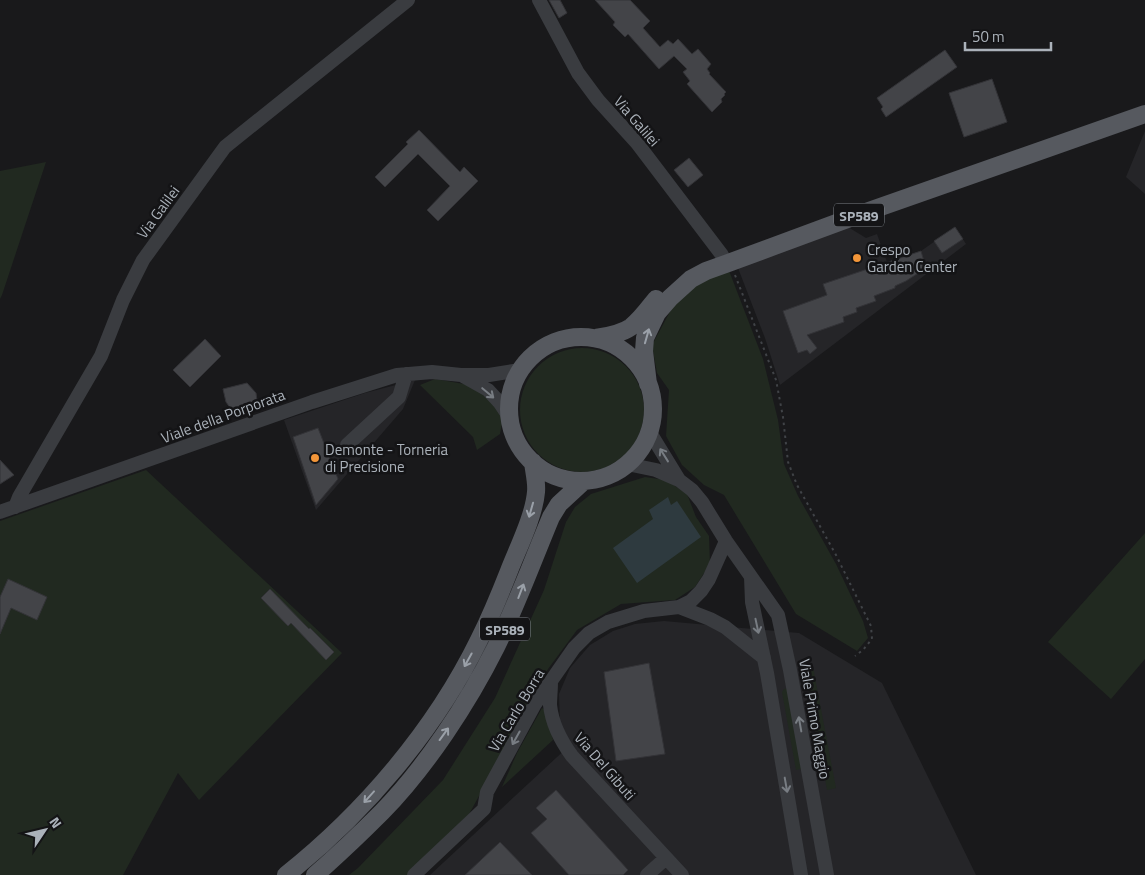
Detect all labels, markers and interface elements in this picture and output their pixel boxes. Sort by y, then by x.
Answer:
scale bar [965,20,1051,52]
text: 50 m [972,25,1005,48]
street label: Via Galilei [608,91,666,151]
street label: Via Galilei [131,181,185,243]
road number: SP589 [834,204,884,226]
place label: Crespo Garden Center [867,238,957,278]
marker: Crespo Garden Center [851,252,863,264]
one-way arrow [643,329,653,345]
street label: Viale della Porporata [158,383,289,449]
one-way arrow [482,387,495,398]
place label: Demonte - Torneria di Precisione [325,438,448,478]
one-way arrow [659,449,669,463]
marker: Demonte - Torneria di Precisione [309,452,321,464]
one-way arrow [526,502,536,518]
one-way arrow [517,584,527,599]
one-way arrow [753,617,762,633]
road number: SP589 [480,618,530,640]
one-way arrow [463,652,473,666]
street label: Viale Primo Maggio [793,657,837,781]
street label: Via Carlo Borra [482,664,550,756]
one-way arrow [794,716,804,732]
one-way arrow [439,727,449,741]
street label: Via Del Gibuti [569,727,641,805]
one-way arrow [511,731,521,745]
one-way arrow [782,777,792,793]
one-way arrow [364,791,375,804]
north arrow [20,805,70,855]
text: N [45,812,67,832]

